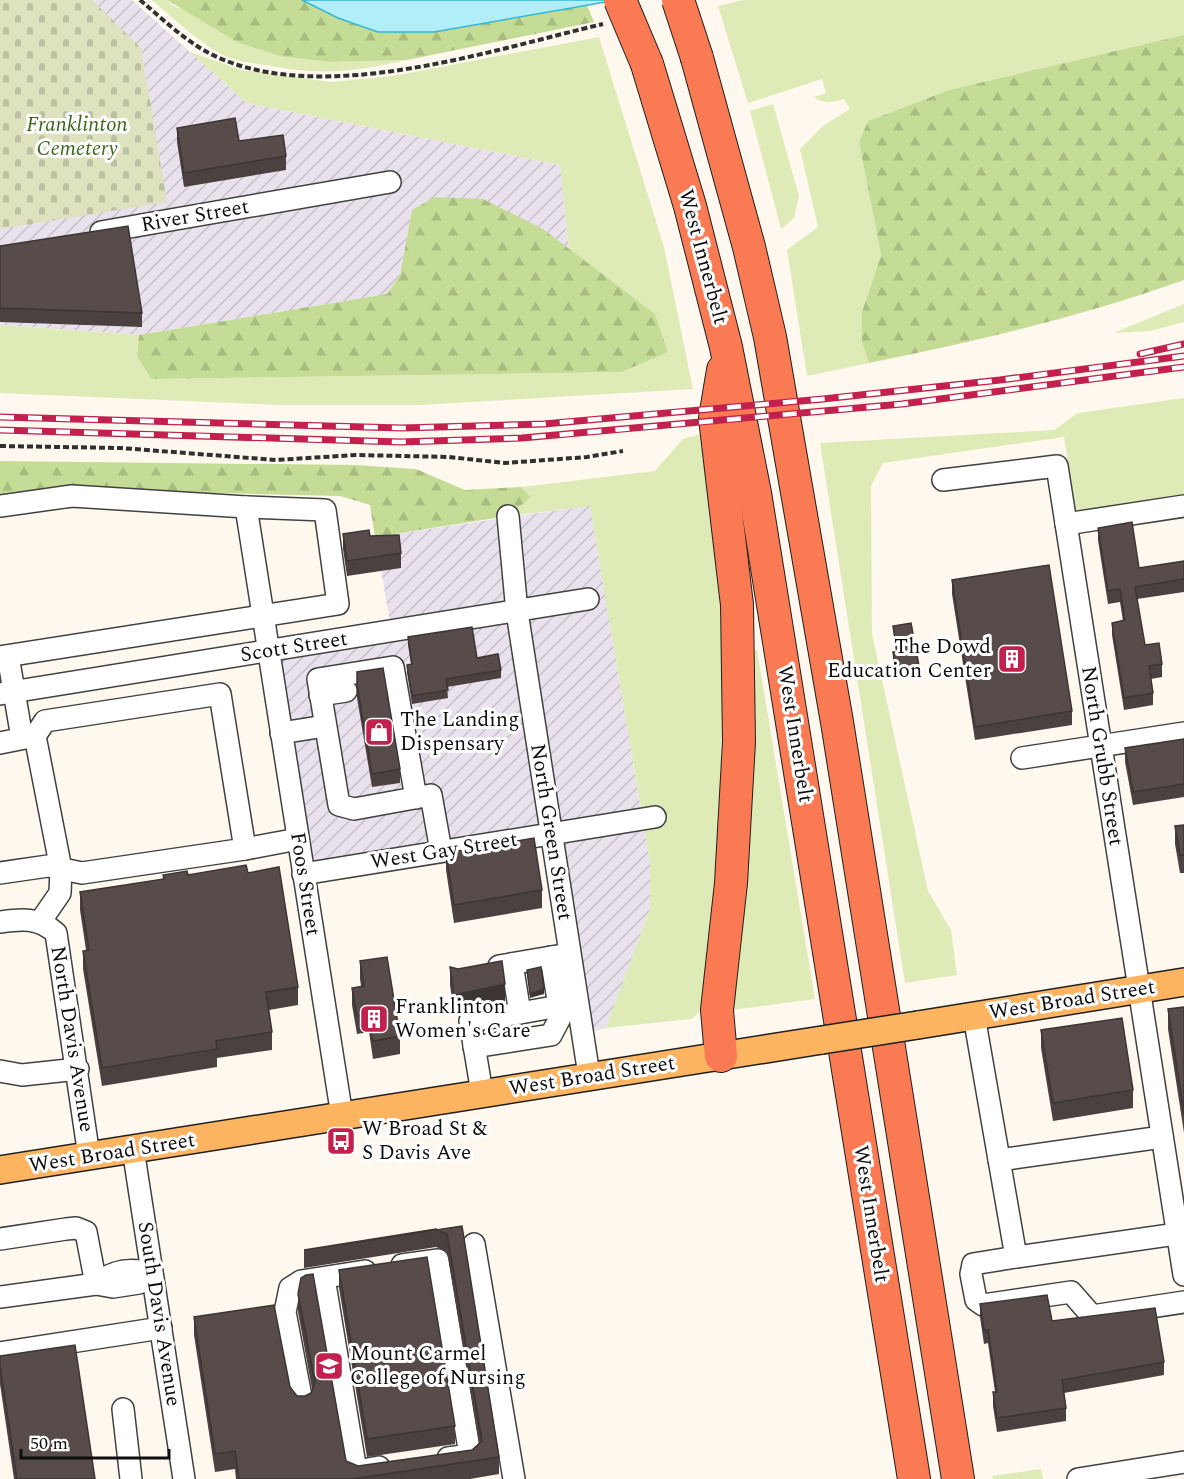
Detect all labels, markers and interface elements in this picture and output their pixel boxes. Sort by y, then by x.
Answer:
park label: Franklinton Cemetery [26,109,128,165]
street label: West Innerbelt [670,186,736,328]
street label: River Street [138,191,252,241]
street label: Scott Street [238,623,350,671]
place label: The Dowd Education Center [827,631,991,687]
building icon: The Dowd Education Center [996,643,1028,675]
street label: West Innerbelt [768,663,822,805]
street label: North Grubb Street [1072,664,1132,848]
place label: The Landing Dispensary [400,704,519,760]
shop icon: The Landing Dispensary [363,716,395,748]
street label: North Green Street [521,741,581,923]
street label: West Gay Street [368,824,520,878]
street label: Foos Street [281,830,329,938]
street label: North Davis Avenue [41,944,103,1134]
street label: West Broad Street [987,971,1157,1029]
place label: Franklinton Women's Care [395,991,531,1047]
building icon: Franklinton Women's Care [358,1003,390,1035]
street label: West Broad Street [507,1047,677,1105]
place label: W Broad St & S Davis Ave [362,1113,488,1169]
street label: West Broad Street [27,1124,197,1182]
bus stop icon: W Broad St & S Davis Ave [325,1125,357,1157]
street label: West Innerbelt [844,1143,898,1285]
street label: South Davis Avenue [129,1219,189,1409]
place label: Mount Carmel College of Nursing [350,1338,526,1394]
school or university icon: Mount Carmel College of Nursing [313,1350,345,1382]
scale bar [21,1422,170,1460]
text: 50 m [30,1430,68,1457]

